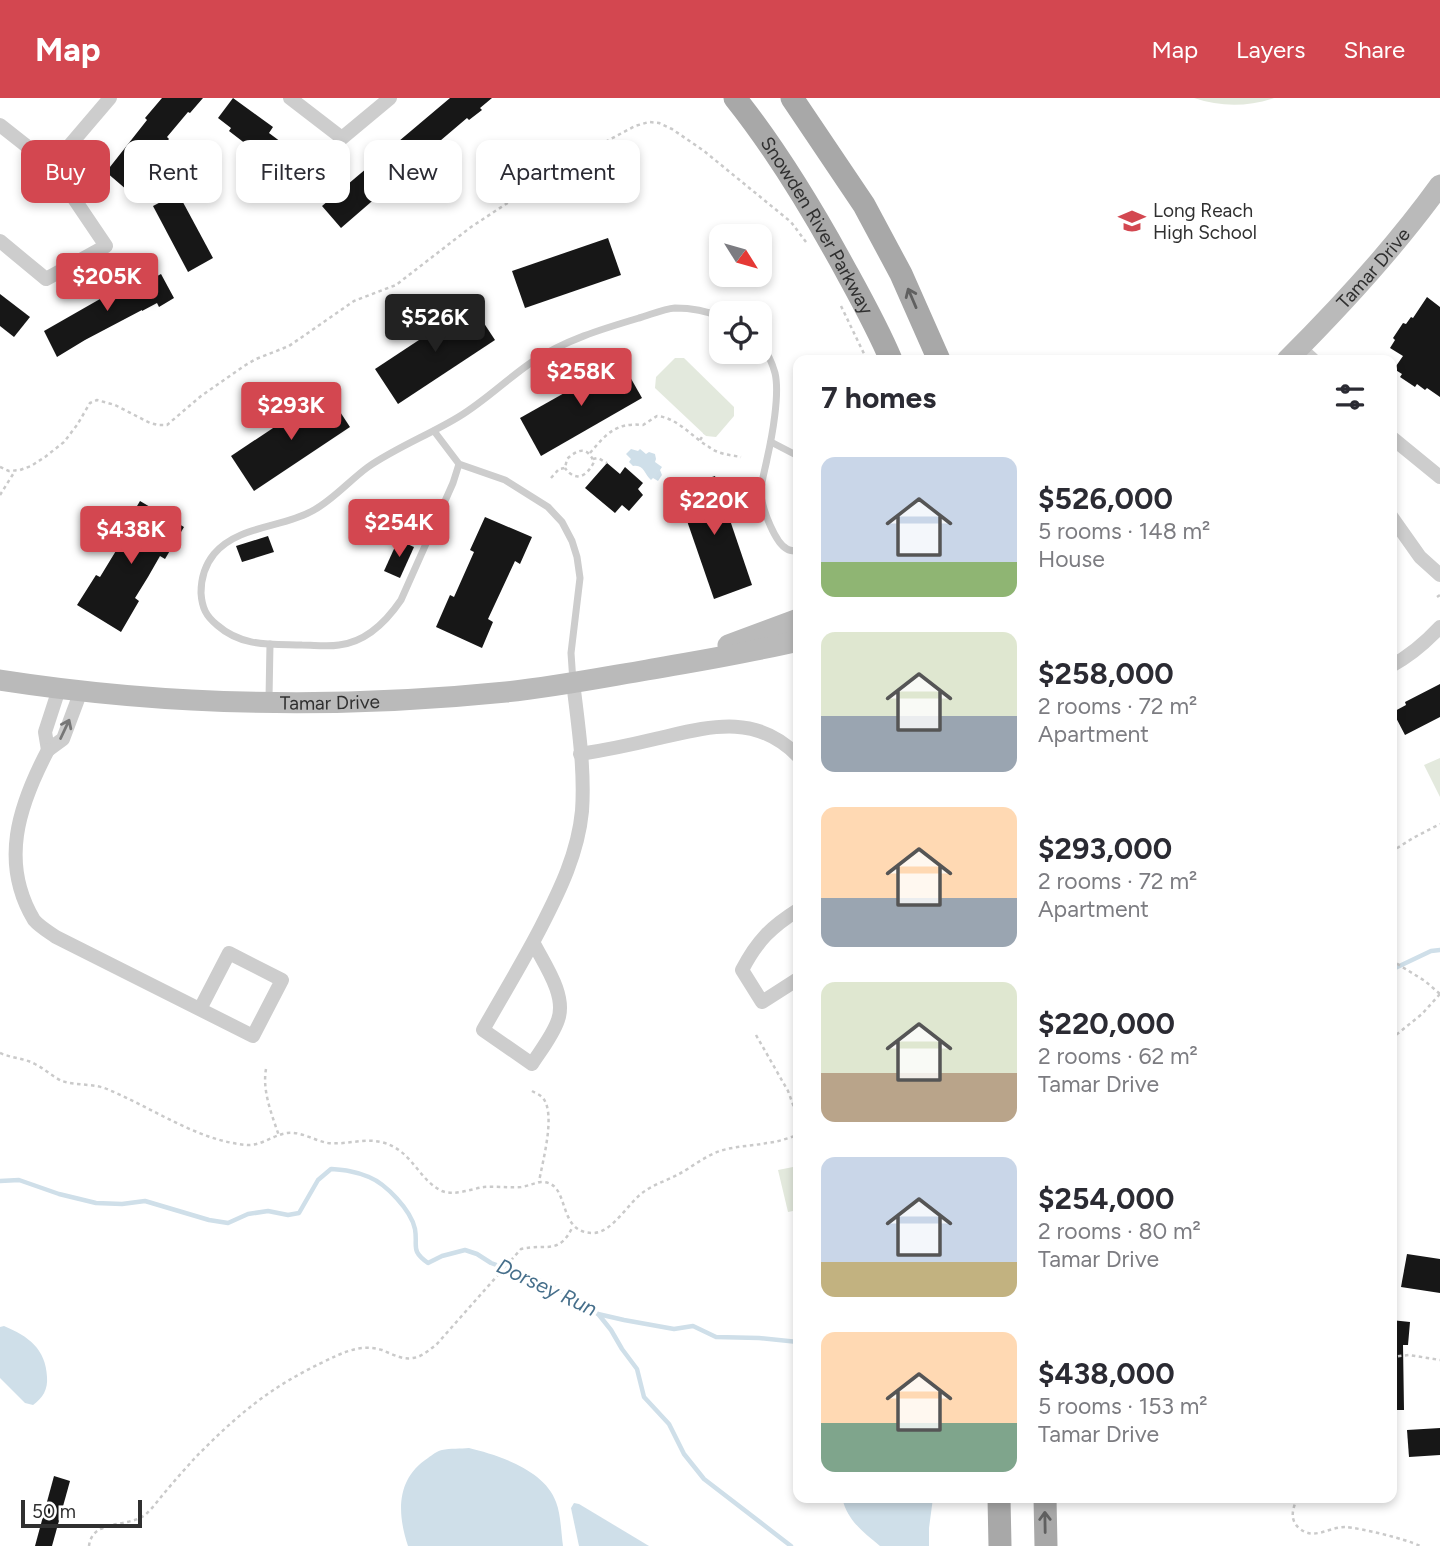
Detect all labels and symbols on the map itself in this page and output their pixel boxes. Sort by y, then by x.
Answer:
street label: Snowden River Parkway [756,132,879,318]
place label: Long Reach High School [1153,199,1257,244]
school or university icon: Long Reach High School [1117,206,1147,236]
street label: Tamar Drive [1331,223,1415,313]
north arrow [709,224,772,287]
pin: $205K [58,254,156,313]
one-way arrow [905,288,918,309]
pin: $526K [386,294,484,354]
pin: $258K [532,348,630,408]
pin: $293K [242,382,340,442]
pin: $220K [665,478,763,537]
pin: $254K [350,500,448,559]
pin: $438K [82,506,180,566]
street label: Tamar Drive [280,689,380,714]
one-way arrow [59,720,73,740]
water label: Dorsey Run [493,1253,601,1321]
scale bar [21,1497,142,1529]
one-way arrow [1039,1511,1052,1534]

